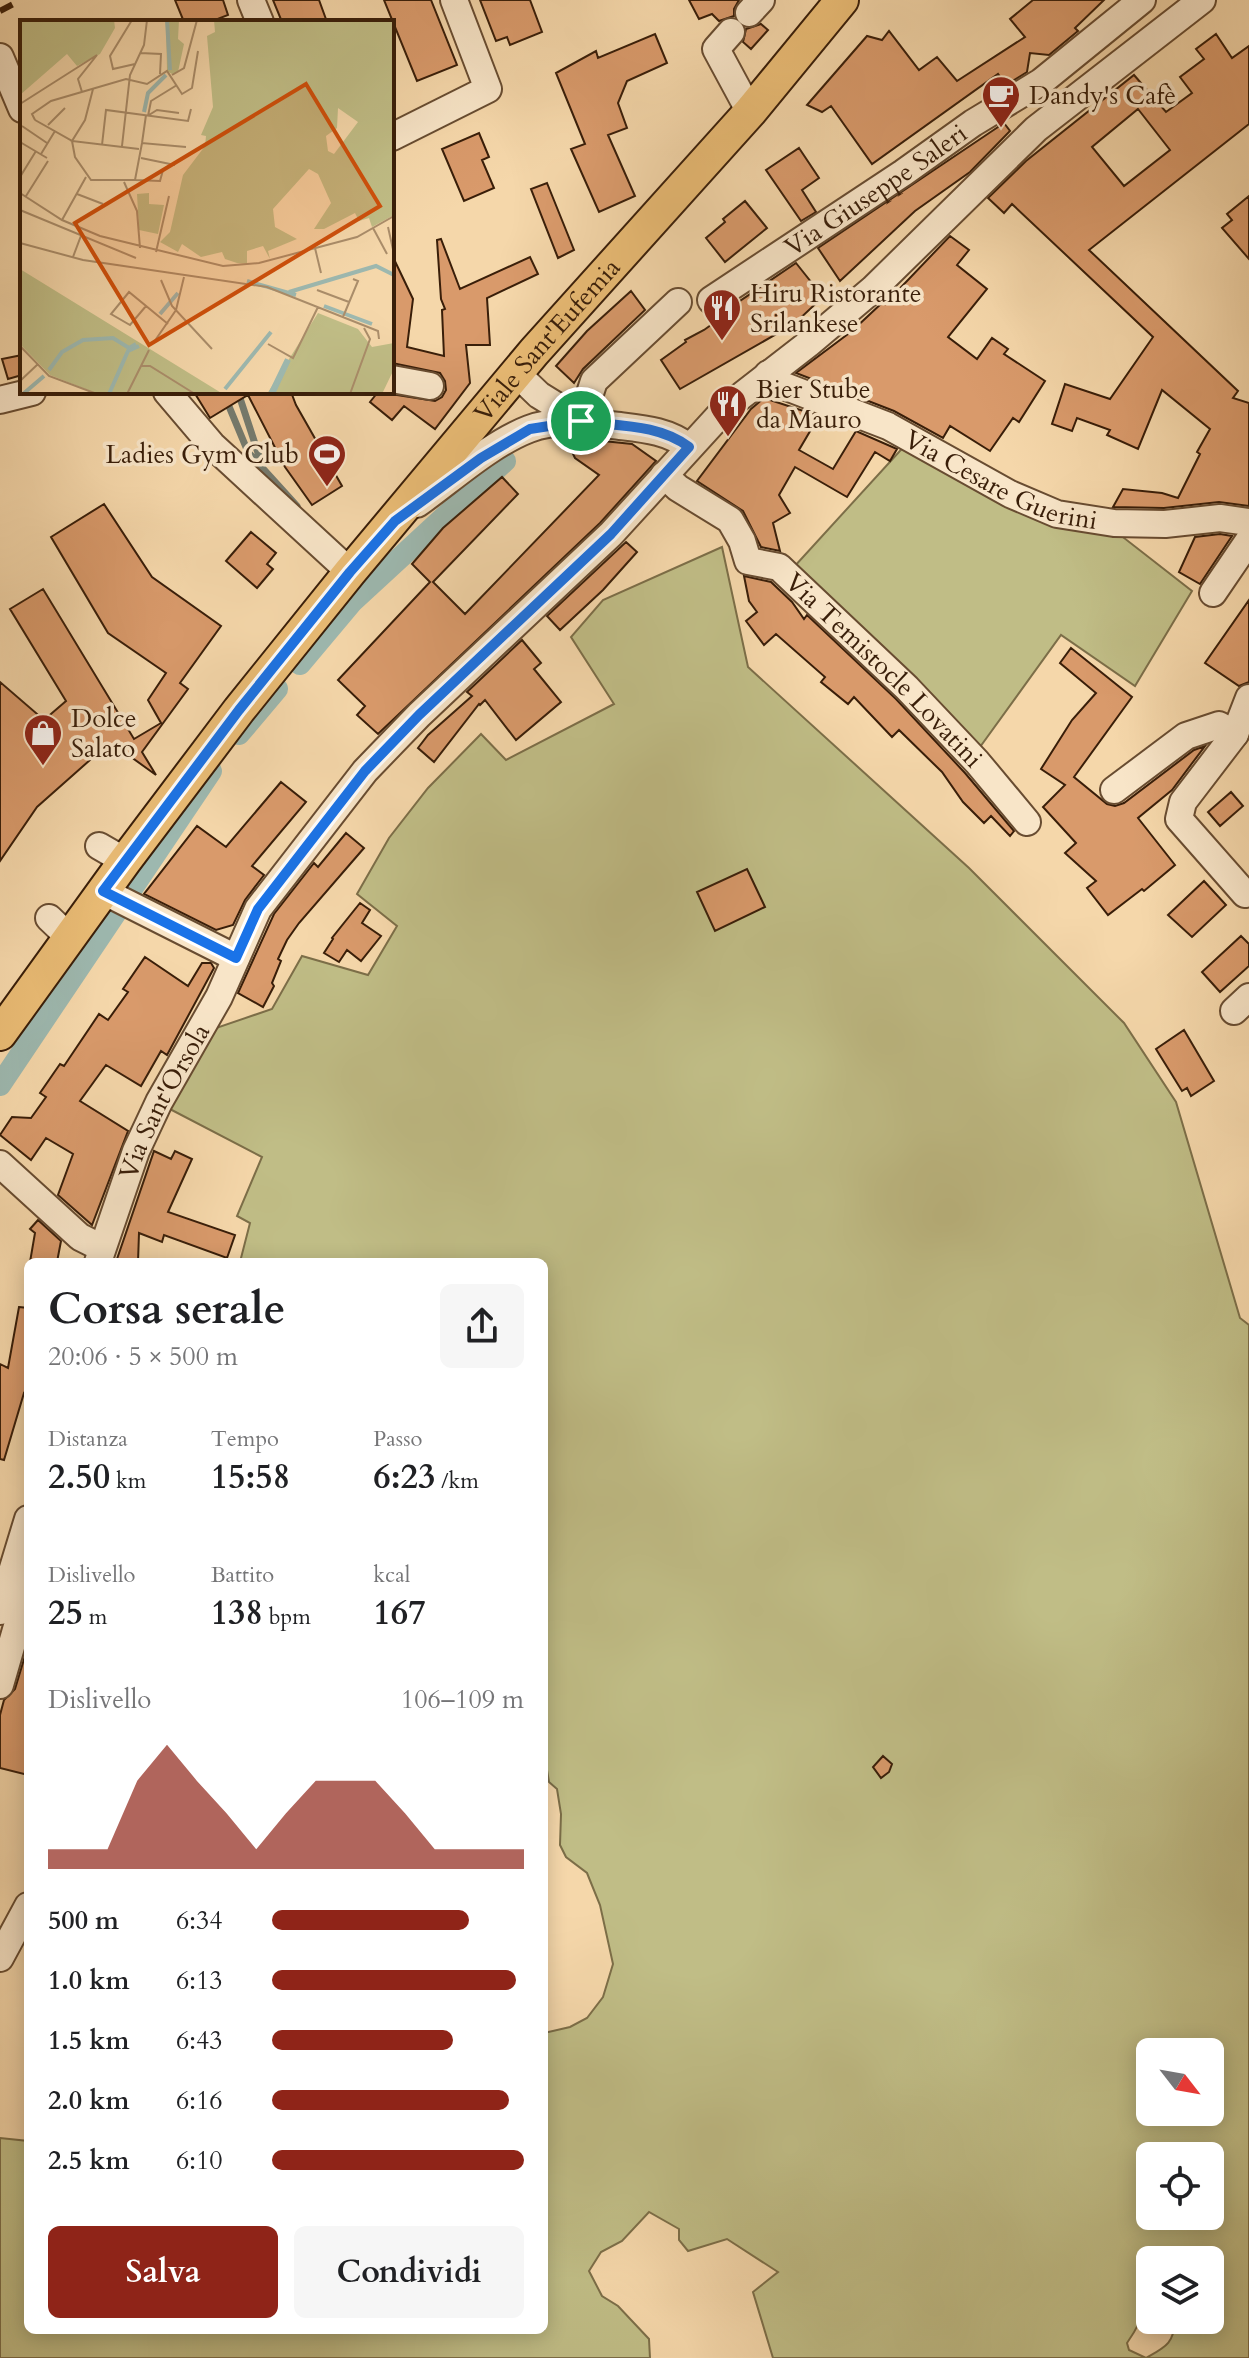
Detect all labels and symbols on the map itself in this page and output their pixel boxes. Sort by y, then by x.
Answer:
inset map [20,20,394,394]
cafe icon: Dandy's Cafè [980,74,1022,129]
place label: Dandy's Cafè [1029,78,1176,113]
street label: Via Giuseppe Saleri [778,115,974,264]
street label: Viale Sant'Eufemia [465,250,628,429]
place label: Hiru Ristorante Srilankese [750,276,922,341]
restaurant icon: Hiru Ristorante Srilankese [701,287,743,342]
place label: Bier Stube da Mauro [756,372,871,437]
restaurant icon: Bier Stube da Mauro [707,383,749,438]
pin [547,387,615,455]
street label: Via Cesare Guerini [898,421,1100,538]
sports icon: Ladies Gym Club [306,433,348,488]
place label: Ladies Gym Club [105,437,299,472]
street label: Via Temistocle Lovatini [778,564,991,775]
place label: Dolce Salato [71,701,136,766]
shop icon: Dolce Salato [22,712,64,767]
street label: Via Sant'Orsola [110,1017,218,1184]
north arrow [1136,2038,1224,2126]

